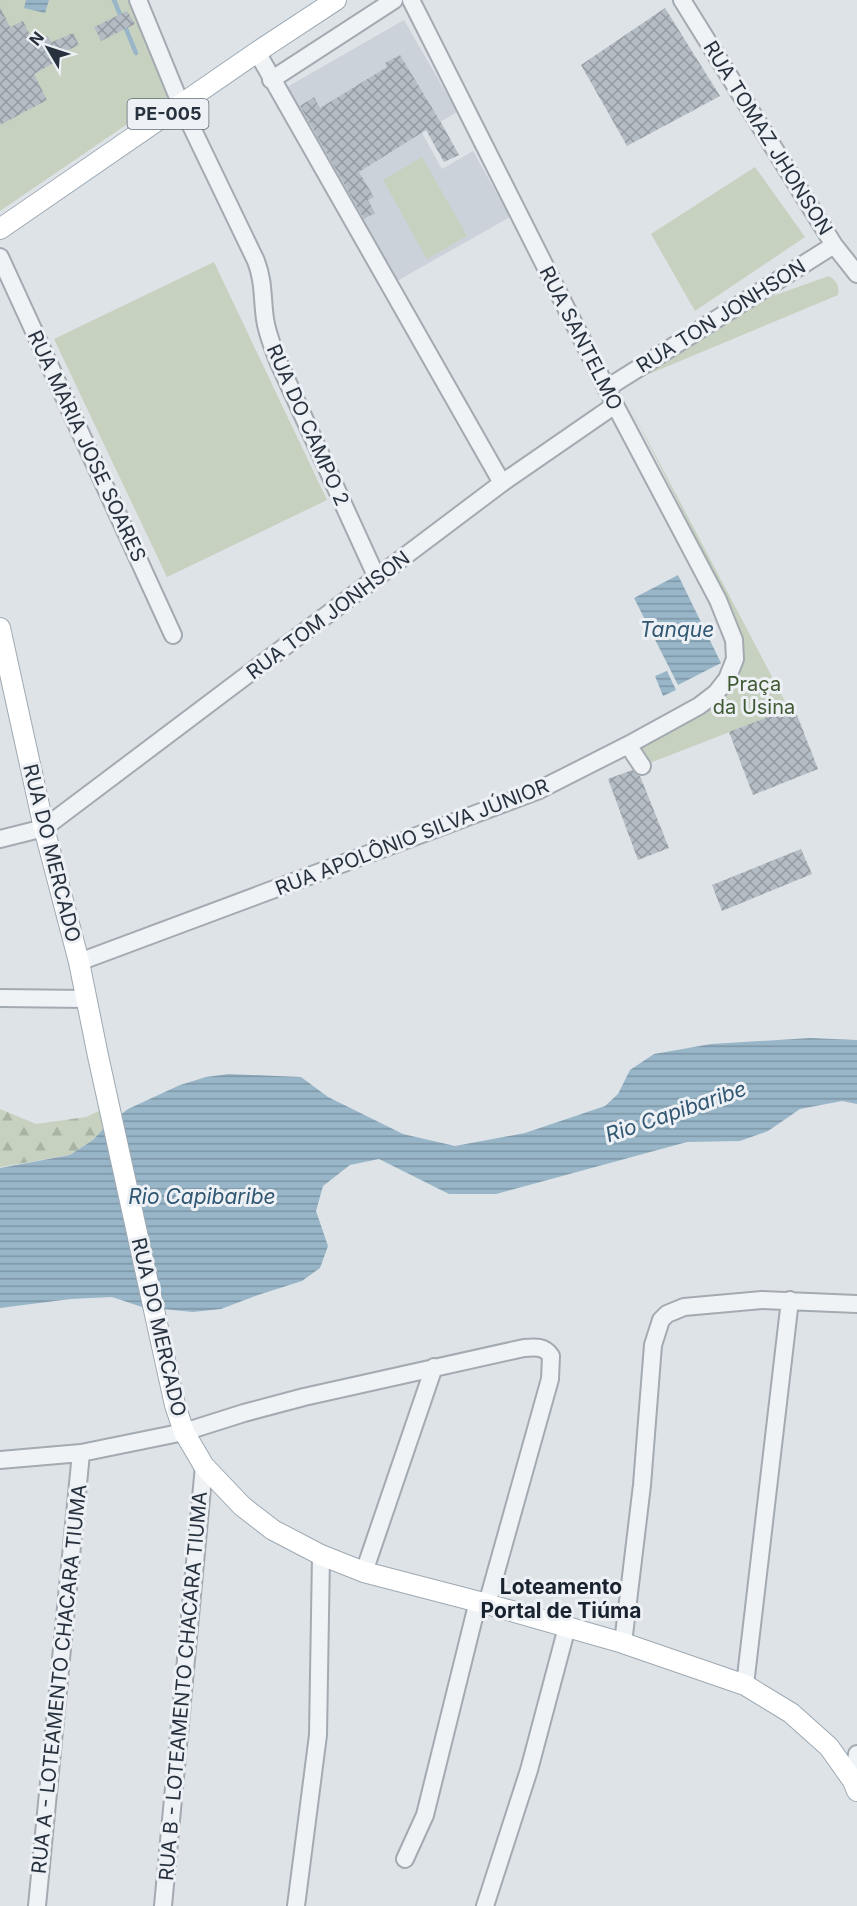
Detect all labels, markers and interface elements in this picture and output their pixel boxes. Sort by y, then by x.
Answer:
north arrow [18,18,78,78]
text: N [25,28,48,50]
street label: RUA TOMAZ JHONSON [698,37,838,239]
road number: PE-005 [128,99,208,129]
street label: RUA TON JONHSON [632,254,810,378]
street label: RUA SANTELMO [534,262,628,414]
street label: RUA MARIA JOSE SOARES [23,327,151,565]
street label: RUA DO CAMPO 2 [262,341,354,509]
street label: RUA TOM JONHSON [242,546,414,684]
water label: Tanque [640,617,714,642]
park label: Praça da Usina [713,672,795,719]
street label: RUA DO MERCADO [18,761,86,945]
street label: RUA APOLÔNIO SILVA JÚNIOR [272,773,552,900]
water label: Rio Capibaribe [602,1076,750,1147]
water label: Rio Capibaribe [128,1184,276,1209]
street label: RUA DO MERCADO [127,1235,191,1419]
street label: RUA A - LOTEAMENTO CHACARA TIUMA [27,1483,91,1875]
street label: RUA B - LOTEAMENTO CHACARA TIUMA [154,1490,212,1882]
district label: Loteamento Portal de Tiúma [481,1574,641,1623]

